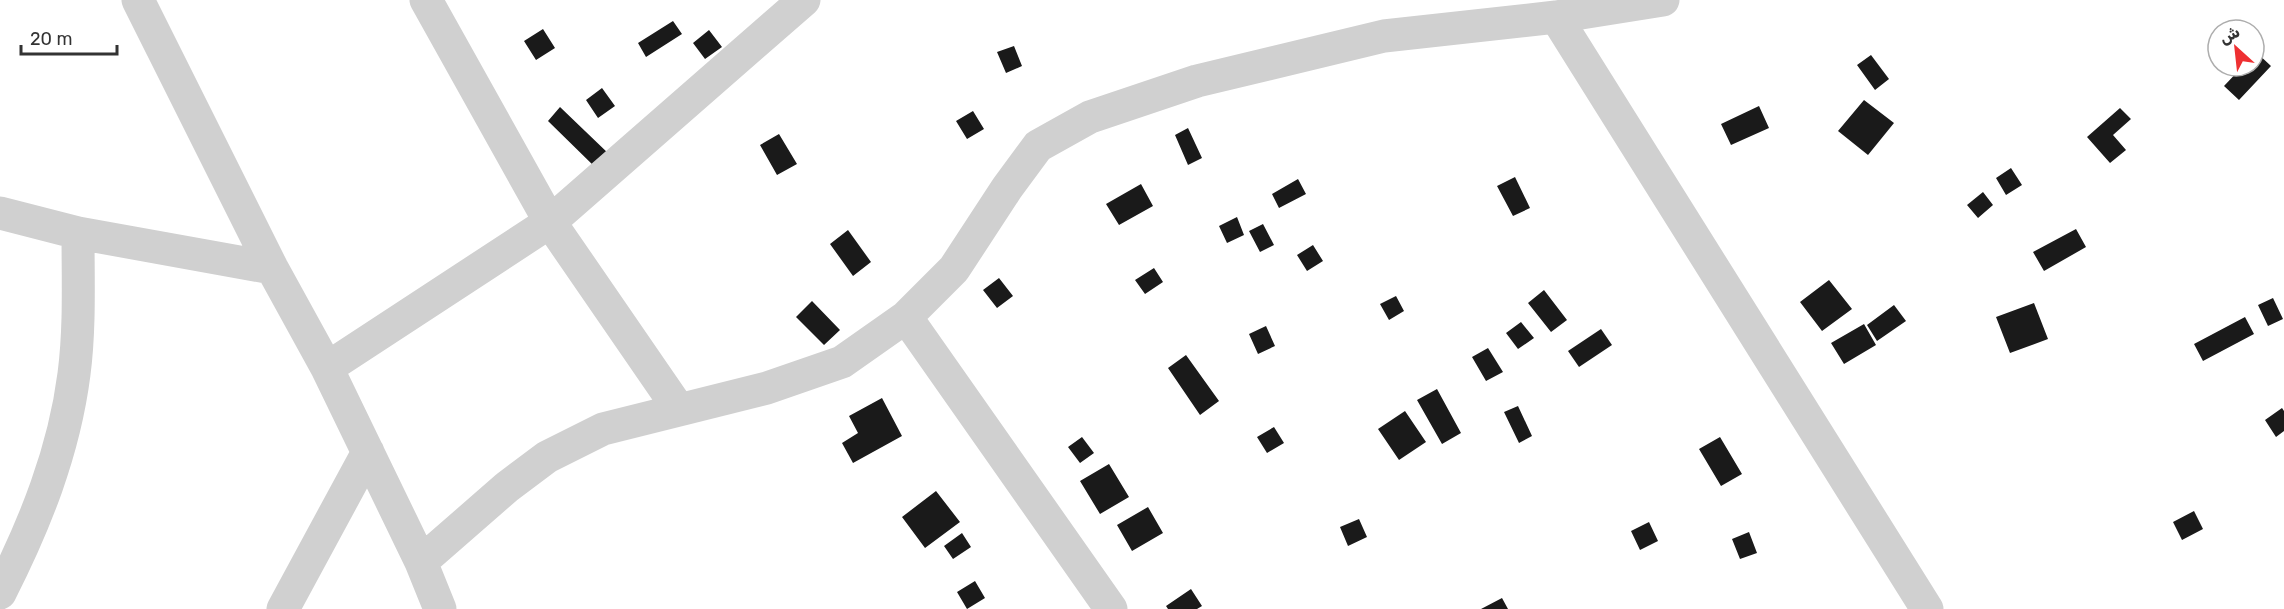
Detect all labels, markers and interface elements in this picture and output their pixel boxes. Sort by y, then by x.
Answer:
scale bar [21,18,117,56]
north arrow [2206,18,2266,78]
text: ش [2216,22,2243,48]
text: 20 m [30,28,72,50]

